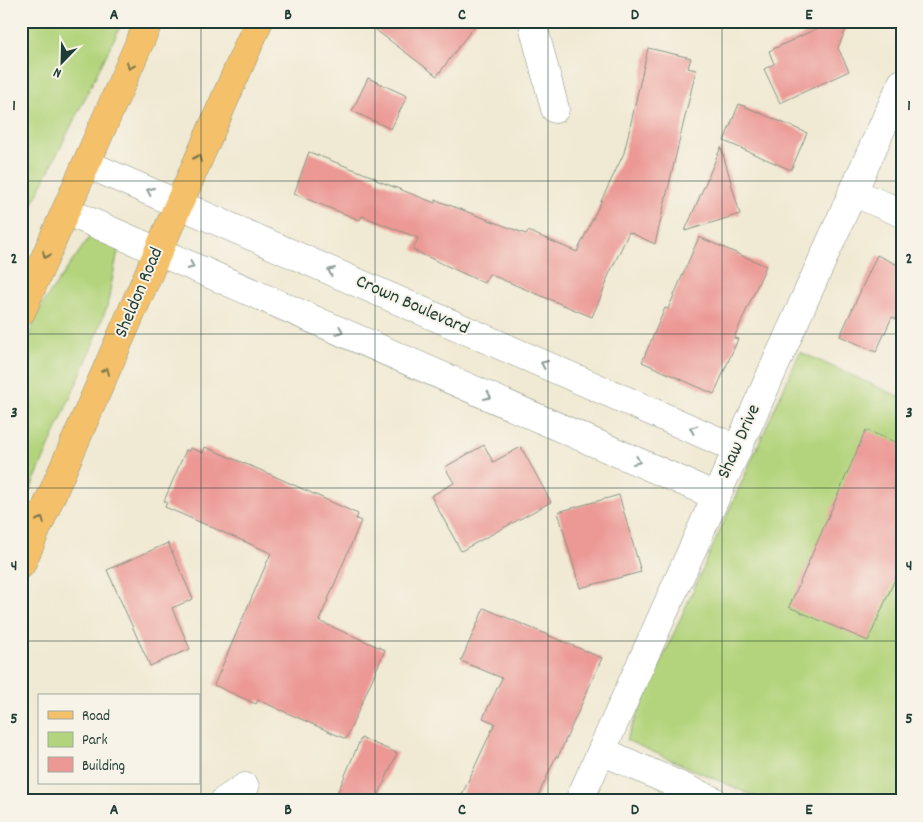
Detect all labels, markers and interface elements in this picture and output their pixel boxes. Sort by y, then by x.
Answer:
text: A [110,4,119,27]
text: B [284,4,292,27]
text: C [458,4,466,27]
text: D [631,4,640,27]
text: E [805,4,813,27]
north arrow [38,38,88,88]
one-way arrow [125,61,136,70]
text: N [51,62,65,83]
text: 1 [12,95,16,118]
text: 1 [907,95,911,118]
one-way arrow [192,154,203,163]
one-way arrow [146,187,155,198]
street label: Sheldon Road [109,244,171,342]
text: 2 [11,248,18,271]
text: 2 [906,248,913,271]
one-way arrow [42,250,53,259]
one-way arrow [186,259,195,270]
one-way arrow [327,266,336,277]
street label: Crown Boulevard [351,269,473,343]
one-way arrow [335,325,344,336]
one-way arrow [540,359,549,370]
one-way arrow [99,367,110,376]
one-way arrow [484,391,492,401]
street label: Shaw Drive [712,400,768,484]
text: 3 [10,402,18,425]
text: 3 [905,402,913,425]
one-way arrow [689,425,698,436]
one-way arrow [632,455,641,466]
one-way arrow [34,516,45,525]
text: 4 [11,555,17,578]
text: 4 [906,555,912,578]
legend [38,694,200,784]
text: Road [82,706,110,728]
text: 5 [10,708,18,731]
text: 5 [905,708,913,731]
text: Park [82,730,108,752]
text: Building [82,756,125,778]
text: A [110,799,119,822]
text: B [284,799,292,822]
text: C [458,799,466,822]
text: D [631,799,640,822]
text: E [805,799,813,822]

